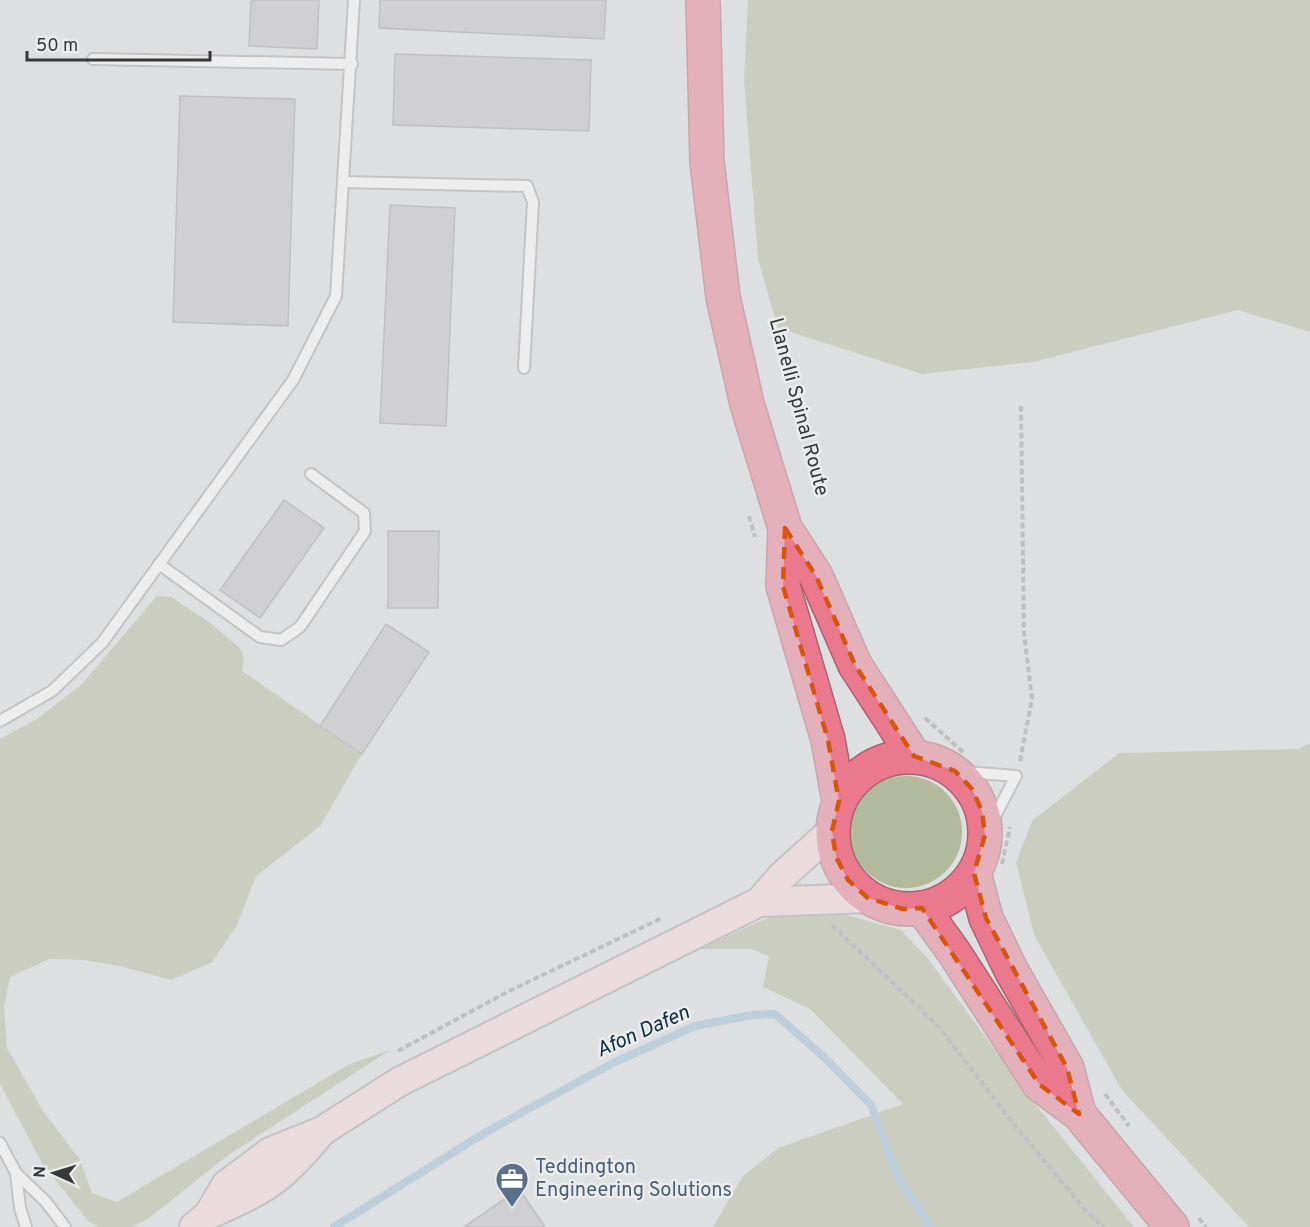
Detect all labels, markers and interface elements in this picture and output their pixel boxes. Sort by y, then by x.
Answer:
scale bar [27,24,210,62]
text: 50 m [36,35,78,58]
street label: Llanelli Spinal Route [762,315,834,499]
water label: Afon Dafen [592,999,695,1065]
north arrow [24,1143,84,1203]
place label: Teddington Engineering Solutions [535,1155,732,1204]
office icon: Teddington Engineering Solutions [494,1161,530,1208]
text: N [31,1166,51,1179]

